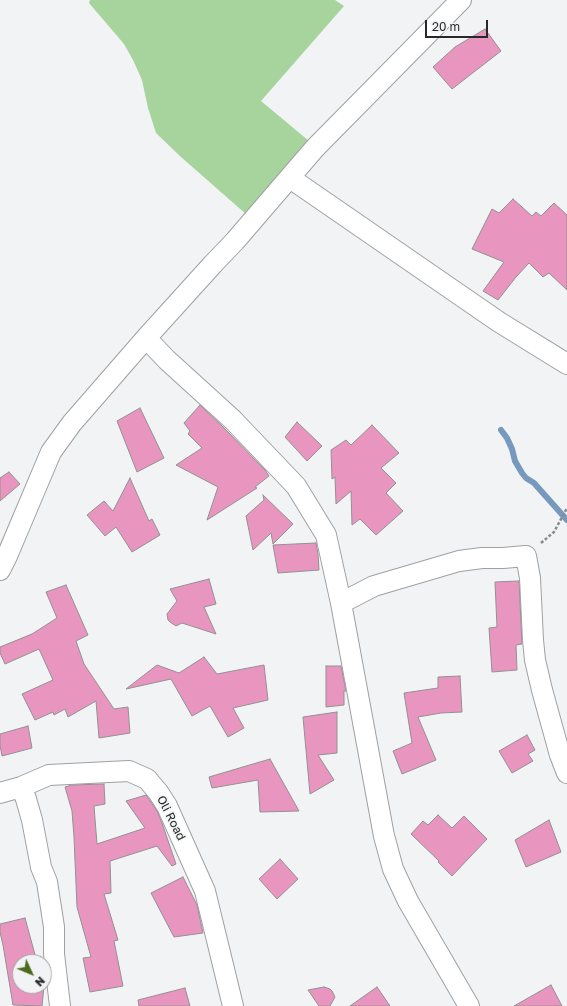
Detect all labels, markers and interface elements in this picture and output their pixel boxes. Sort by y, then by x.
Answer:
scale bar [427,12,490,38]
text: 20 m [432,19,460,34]
street label: Oli Road [154,793,188,843]
north arrow [12,954,52,994]
text: N [33,974,48,990]

